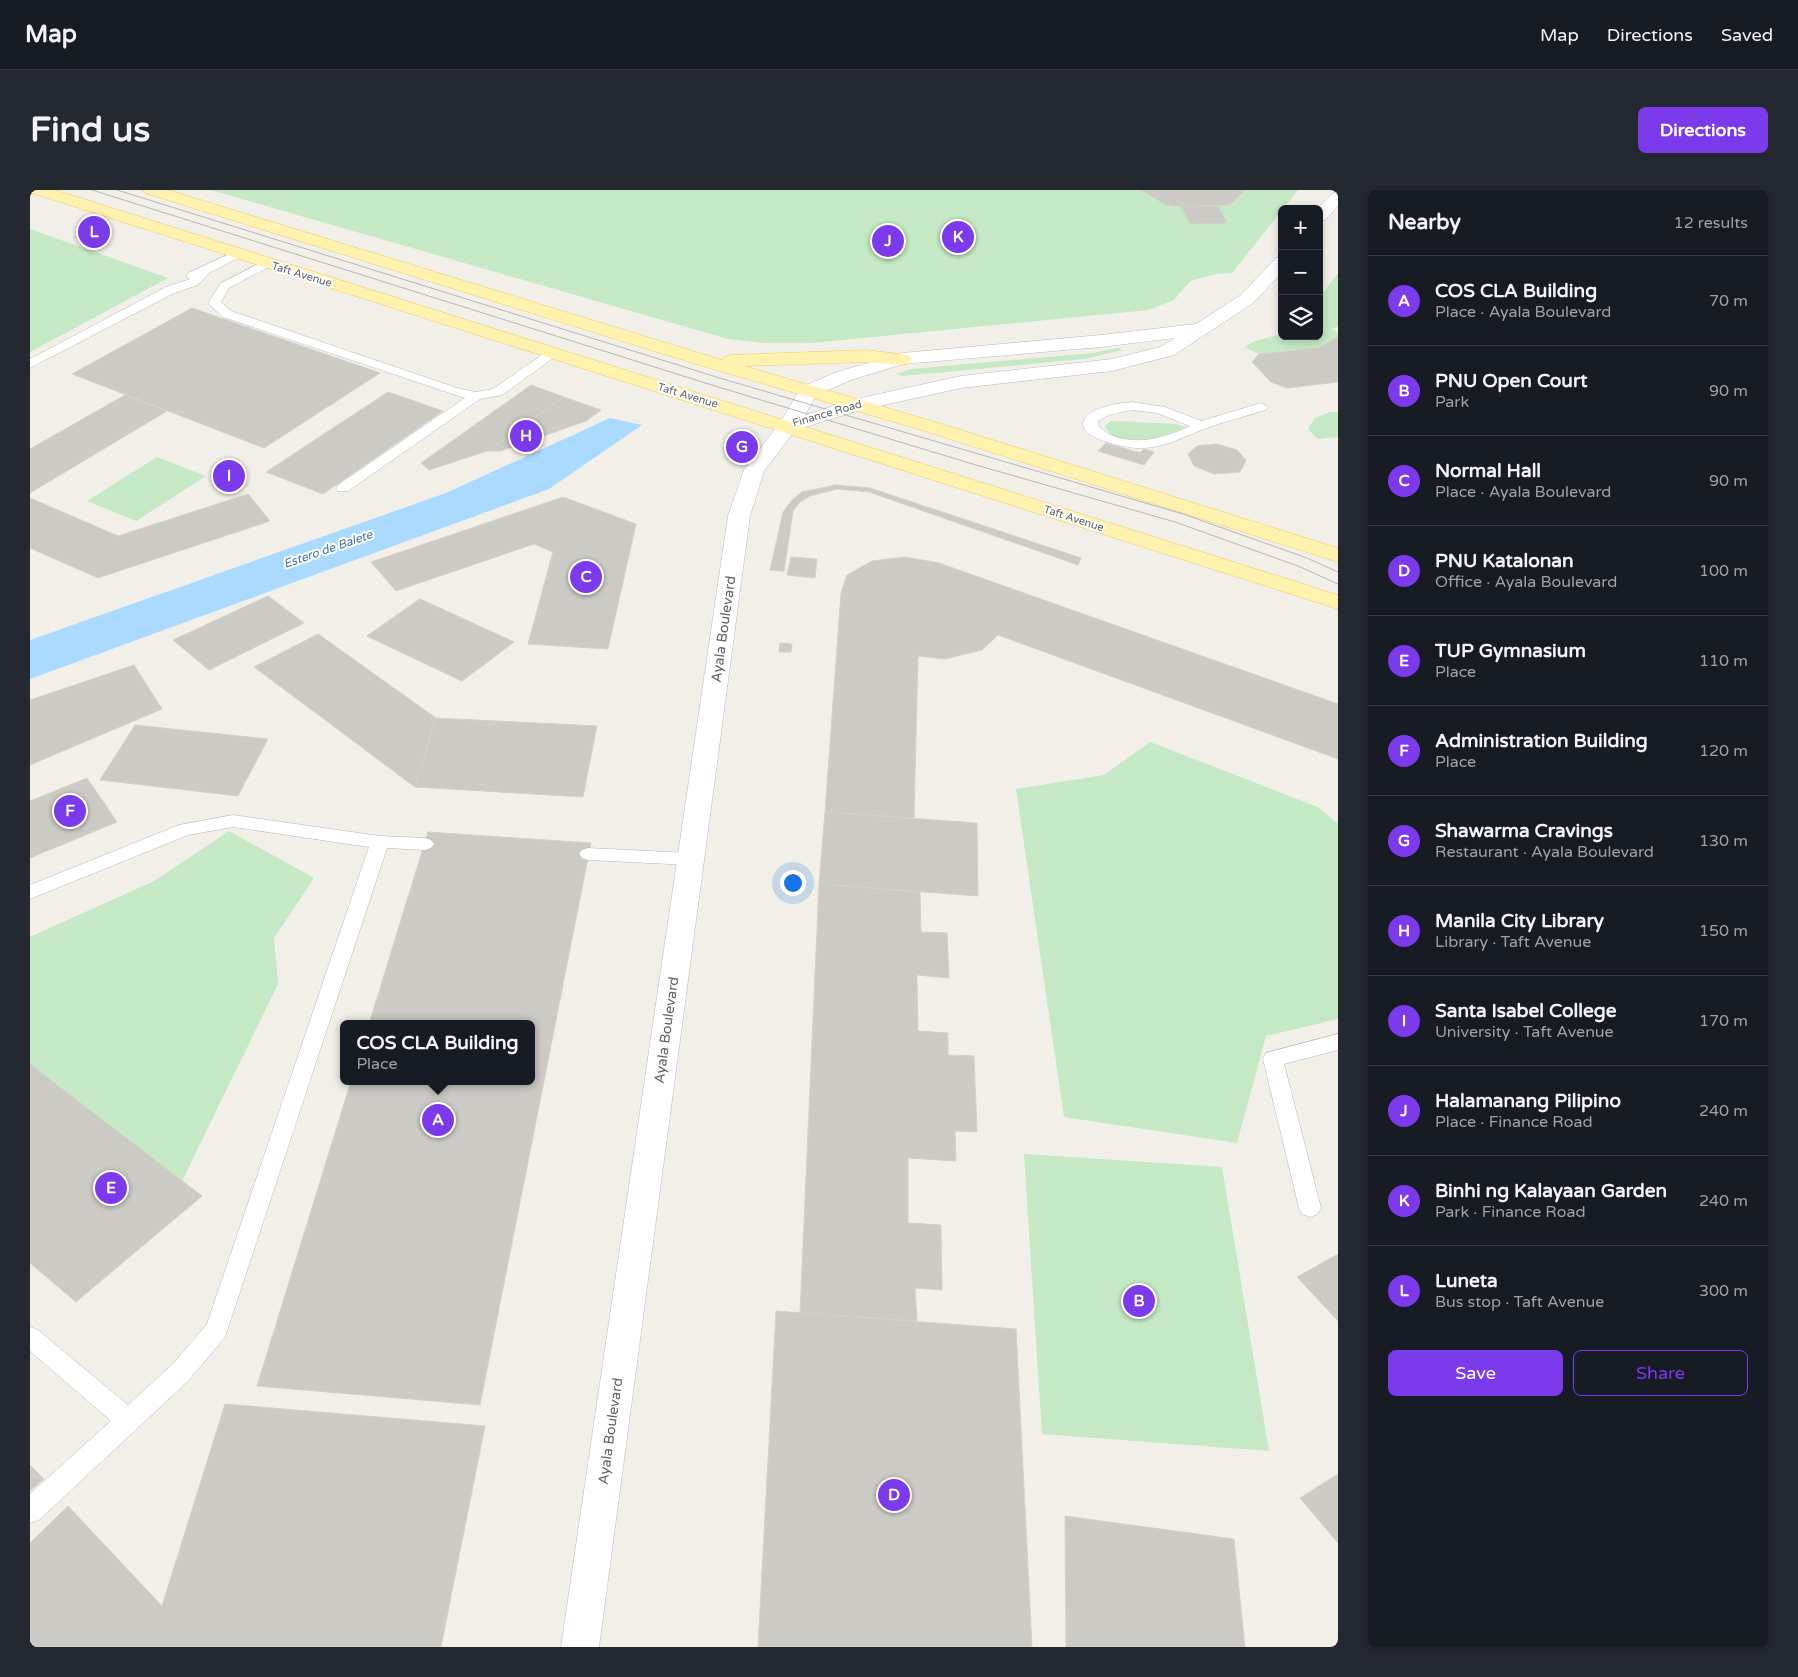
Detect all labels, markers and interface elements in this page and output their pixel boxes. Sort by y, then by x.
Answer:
text: Map [25,20,77,49]
text: Map [1540,24,1579,46]
text: Directions [1607,24,1693,46]
text: Saved [1721,24,1773,46]
button: Directions [1638,107,1768,153]
text: Find us [30,109,150,151]
map controls [1278,205,1323,340]
button: + [1278,205,1323,250]
text: Nearby [1388,210,1461,235]
pin: L [78,213,110,251]
text: 12 results [1674,213,1748,233]
pin: K [942,218,974,256]
pin: J [872,222,904,260]
button: − [1278,250,1323,295]
street label: Taft Avenue [270,259,334,290]
text: COS CLA Building [1435,280,1597,302]
text: A [1398,291,1410,311]
text: 70 m [1709,291,1748,311]
button: layers [1278,295,1323,340]
text: Place · Ayala Boulevard [1435,302,1611,322]
text: PNU Open Court [1435,370,1587,392]
street label: Taft Avenue [656,380,720,411]
text: B [1398,381,1410,401]
text: 90 m [1709,381,1748,401]
text: Park [1435,392,1469,412]
street label: Finance Road [791,397,863,430]
pin: H [510,417,542,455]
pin: G [726,428,758,466]
pin: I [213,457,245,495]
text: Normal Hall [1435,460,1541,482]
text: C [1398,471,1410,491]
text: 90 m [1709,471,1748,491]
text: Place · Ayala Boulevard [1435,482,1611,502]
street label: Taft Avenue [1042,503,1106,534]
water label: Estero de Balete [282,527,375,571]
text: PNU Katalonan [1435,550,1574,572]
pin: C [570,558,602,596]
text: D [1398,561,1410,581]
text: 100 m [1699,561,1748,581]
text: Office · Ayala Boulevard [1435,572,1617,592]
street label: Ayala Boulevard [708,575,739,683]
text: TUP Gymnasium [1435,640,1586,662]
text: E [1399,651,1409,671]
text: 110 m [1699,651,1748,671]
text: Place [1435,662,1476,682]
text: Administration Building [1435,730,1648,752]
text: F [1399,741,1409,761]
text: 120 m [1699,741,1748,761]
text: Place [1435,752,1476,772]
pin: F [54,792,86,830]
text: Shawarma Cravings [1435,820,1613,842]
text: G [1398,831,1410,851]
text: 130 m [1699,831,1748,851]
text: Restaurant · Ayala Boulevard [1435,842,1654,862]
your location [780,870,806,896]
text: Manila City Library [1435,910,1604,932]
text: H [1398,921,1410,941]
text: 150 m [1699,921,1748,941]
text: Library · Taft Avenue [1435,932,1591,952]
street label: Ayala Boulevard [651,976,682,1084]
text: Santa Isabel College [1435,1000,1616,1022]
text: I [1402,1011,1406,1031]
text: 170 m [1699,1011,1748,1031]
popup [340,1020,535,1085]
text: University · Taft Avenue [1435,1022,1614,1042]
text: COS CLA Building [356,1032,519,1054]
text: Place [356,1054,398,1074]
text: Halamanang Pilipino [1435,1090,1621,1112]
pin: A [422,1101,454,1139]
text: J [1400,1101,1408,1121]
text: 240 m [1699,1101,1748,1121]
text: Place · Finance Road [1435,1112,1593,1132]
pin: E [95,1169,127,1207]
text: Binhi ng Kalayaan Garden [1435,1180,1667,1202]
text: K [1399,1191,1409,1211]
text: 240 m [1699,1191,1748,1211]
text: Park · Finance Road [1435,1202,1586,1222]
text: Luneta [1435,1270,1498,1292]
text: L [1399,1281,1409,1301]
text: 300 m [1699,1281,1748,1301]
pin: B [1123,1282,1155,1320]
text: Bus stop · Taft Avenue [1435,1292,1604,1312]
button: Save [1388,1350,1563,1396]
button: Share [1573,1350,1748,1396]
street label: Ayala Boulevard [595,1377,626,1485]
pin: D [878,1476,910,1514]

